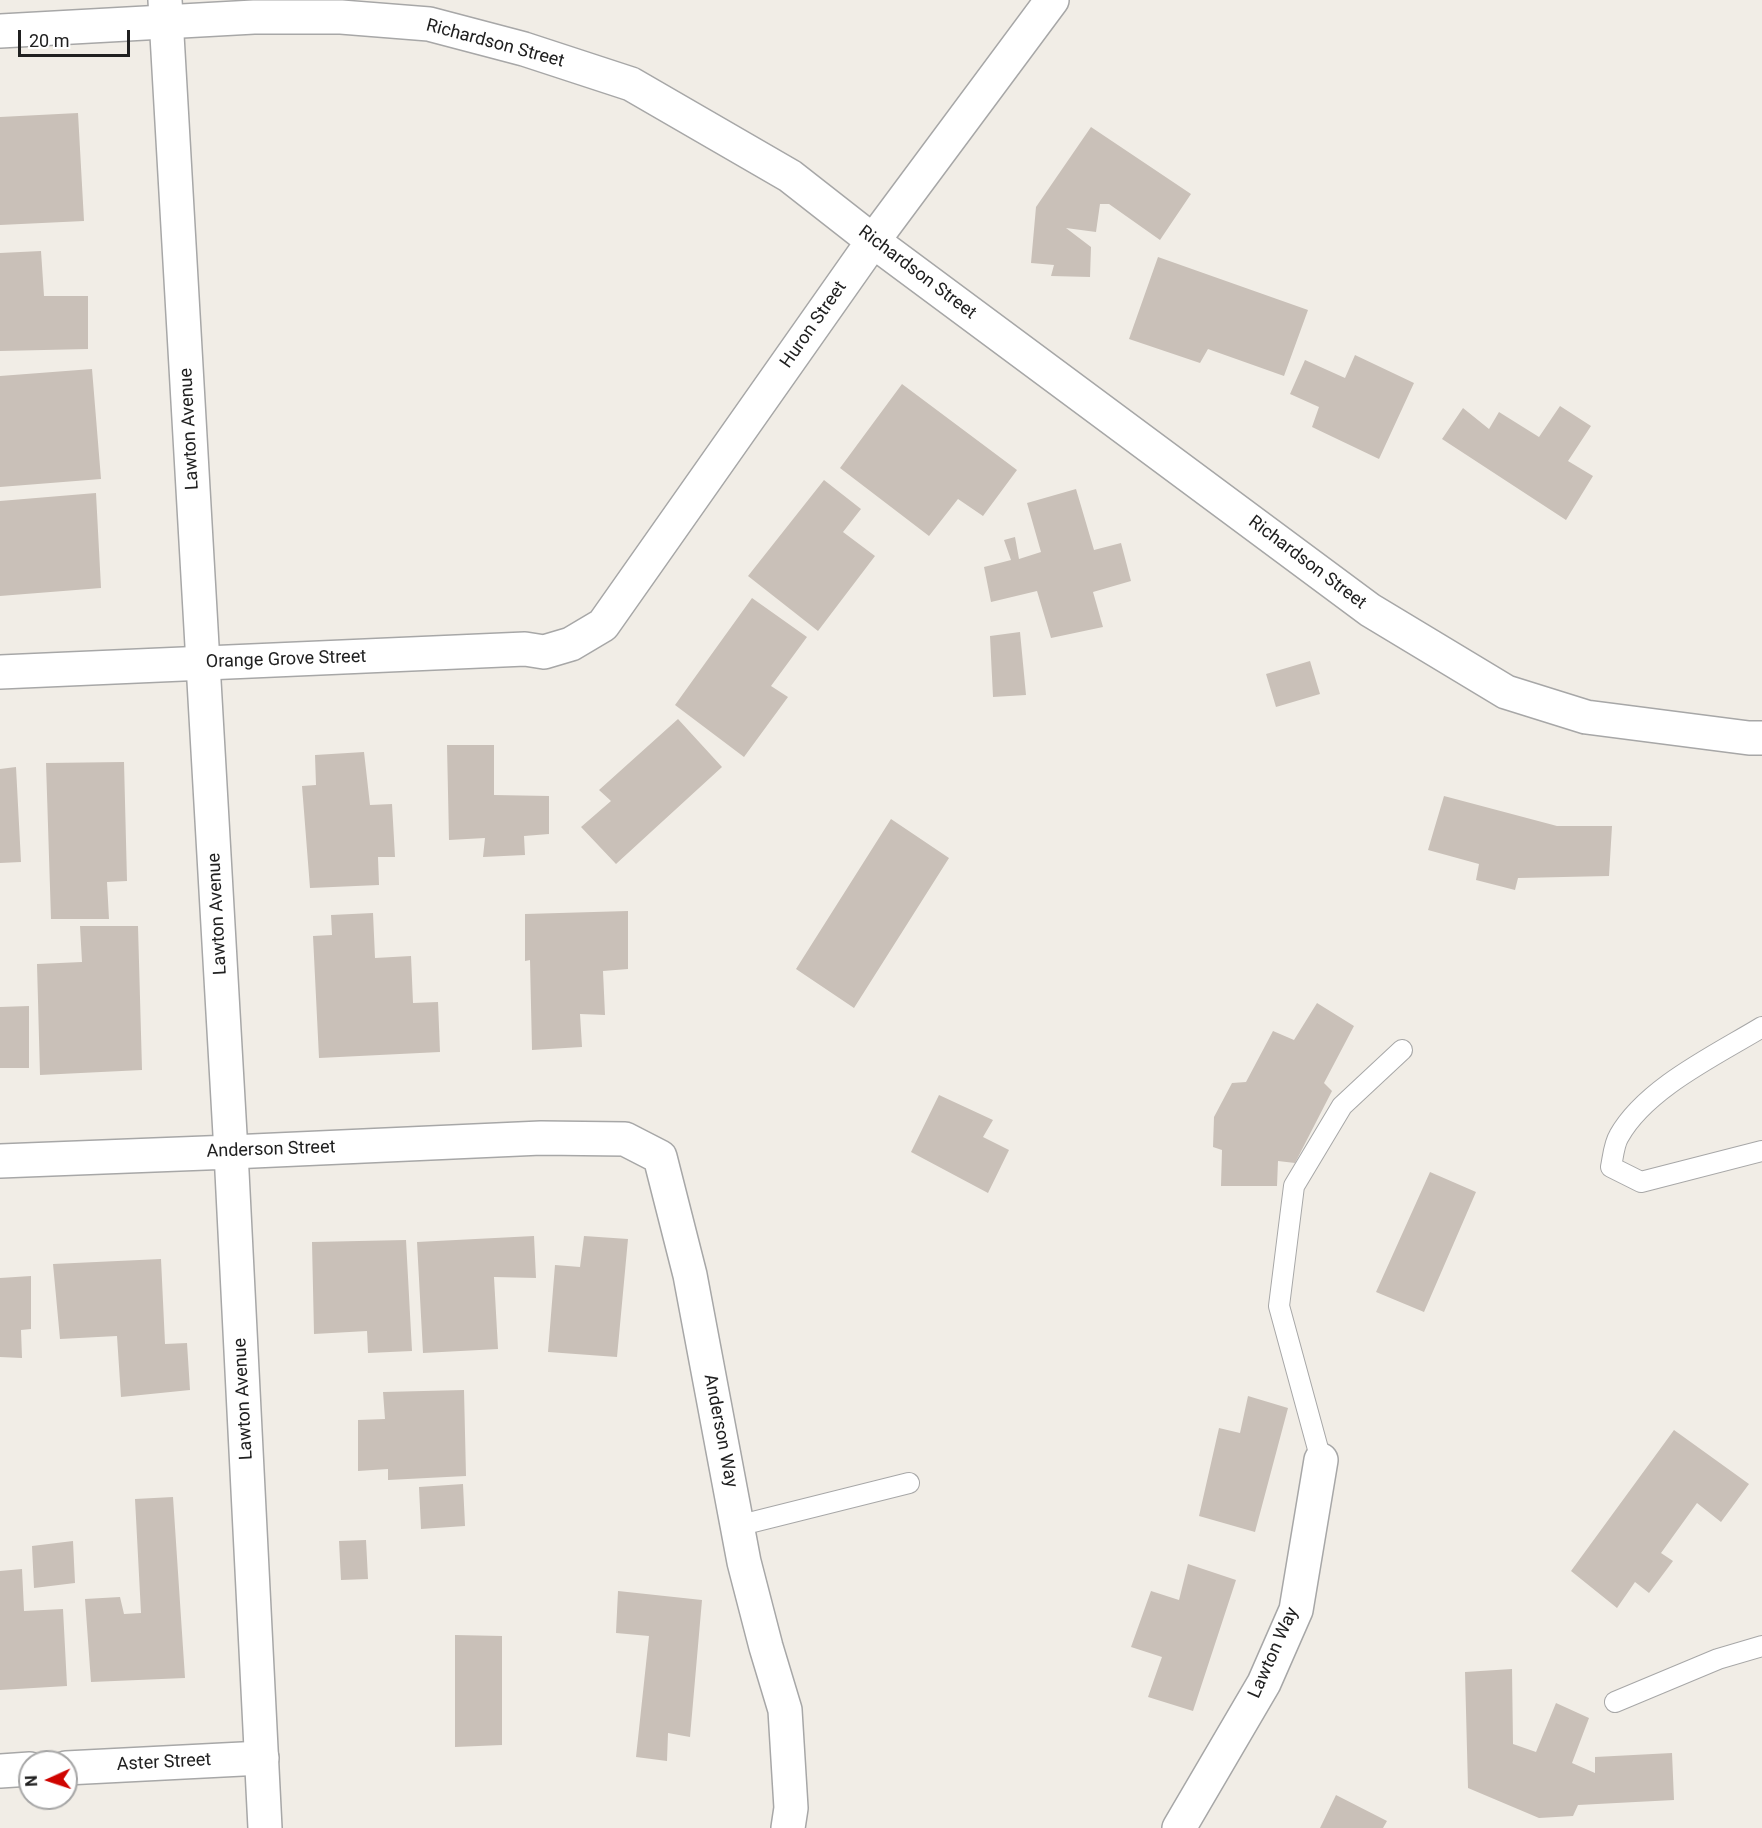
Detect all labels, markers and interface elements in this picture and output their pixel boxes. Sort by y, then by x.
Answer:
street label: Richardson Street [424,15,566,73]
scale bar [21,18,134,56]
text: 20 m [29,30,69,51]
street label: Richardson Street [854,222,980,324]
street label: Huron Street [776,278,852,372]
street label: Lawton Avenue [176,367,204,491]
street label: Richardson Street [1244,512,1370,614]
street label: Orange Grove Street [205,646,367,674]
street label: Lawton Avenue [204,852,232,976]
street label: Anderson Street [206,1137,336,1163]
street label: Lawton Avenue [230,1337,258,1461]
street label: Anderson Way [698,1372,742,1490]
street label: Lawton Way [1244,1604,1304,1702]
north arrow [18,1750,78,1810]
street label: Aster Street [116,1750,212,1776]
text: N [22,1775,41,1787]

